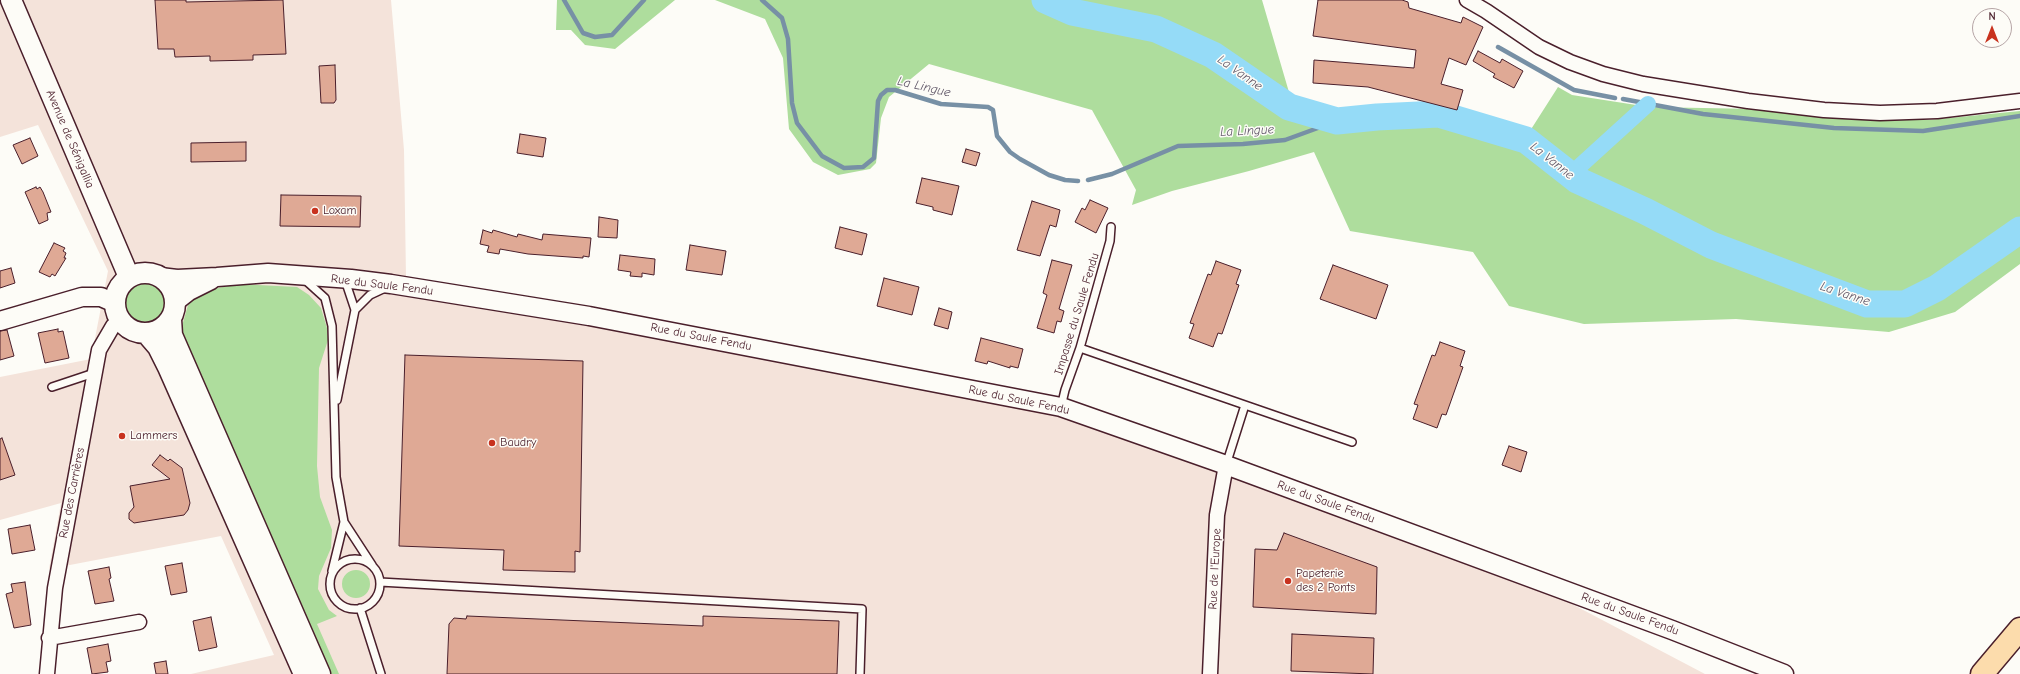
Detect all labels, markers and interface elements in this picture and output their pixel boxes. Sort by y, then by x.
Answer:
north arrow [1972,8,2012,48]
text: N [1988,10,1996,23]
water label: La Vanne [1214,52,1266,94]
water label: La Lingue [896,73,952,101]
street label: Avenue de Sénigallia [43,88,97,190]
water label: La Lingue [1220,122,1274,140]
water label: La Vanne [1527,139,1577,183]
place label: Loxam [323,204,356,218]
marker: Loxam [310,206,320,216]
street label: Impasse du Saule Fendu [1052,251,1102,377]
street label: Rue du Saule Fendu [330,272,434,298]
water label: La Vanne [1818,279,1872,309]
street label: Rue du Saule Fendu [649,320,753,354]
street label: Rue du Saule Fendu [967,382,1071,418]
place label: Lammers [130,429,178,443]
marker: Lammers [117,431,127,441]
place label: Baudry [500,436,536,450]
marker: Baudry [487,438,497,448]
street label: Rue des Carrières [56,446,88,540]
street label: Rue du Saule Fendu [1275,478,1377,526]
street label: Rue de l'Europe [1206,528,1224,610]
place label: Papeterie des 2 Ponts [1296,567,1355,595]
marker: Papeterie des 2 Ponts [1283,576,1293,586]
street label: Rue du Saule Fendu [1579,590,1681,638]

